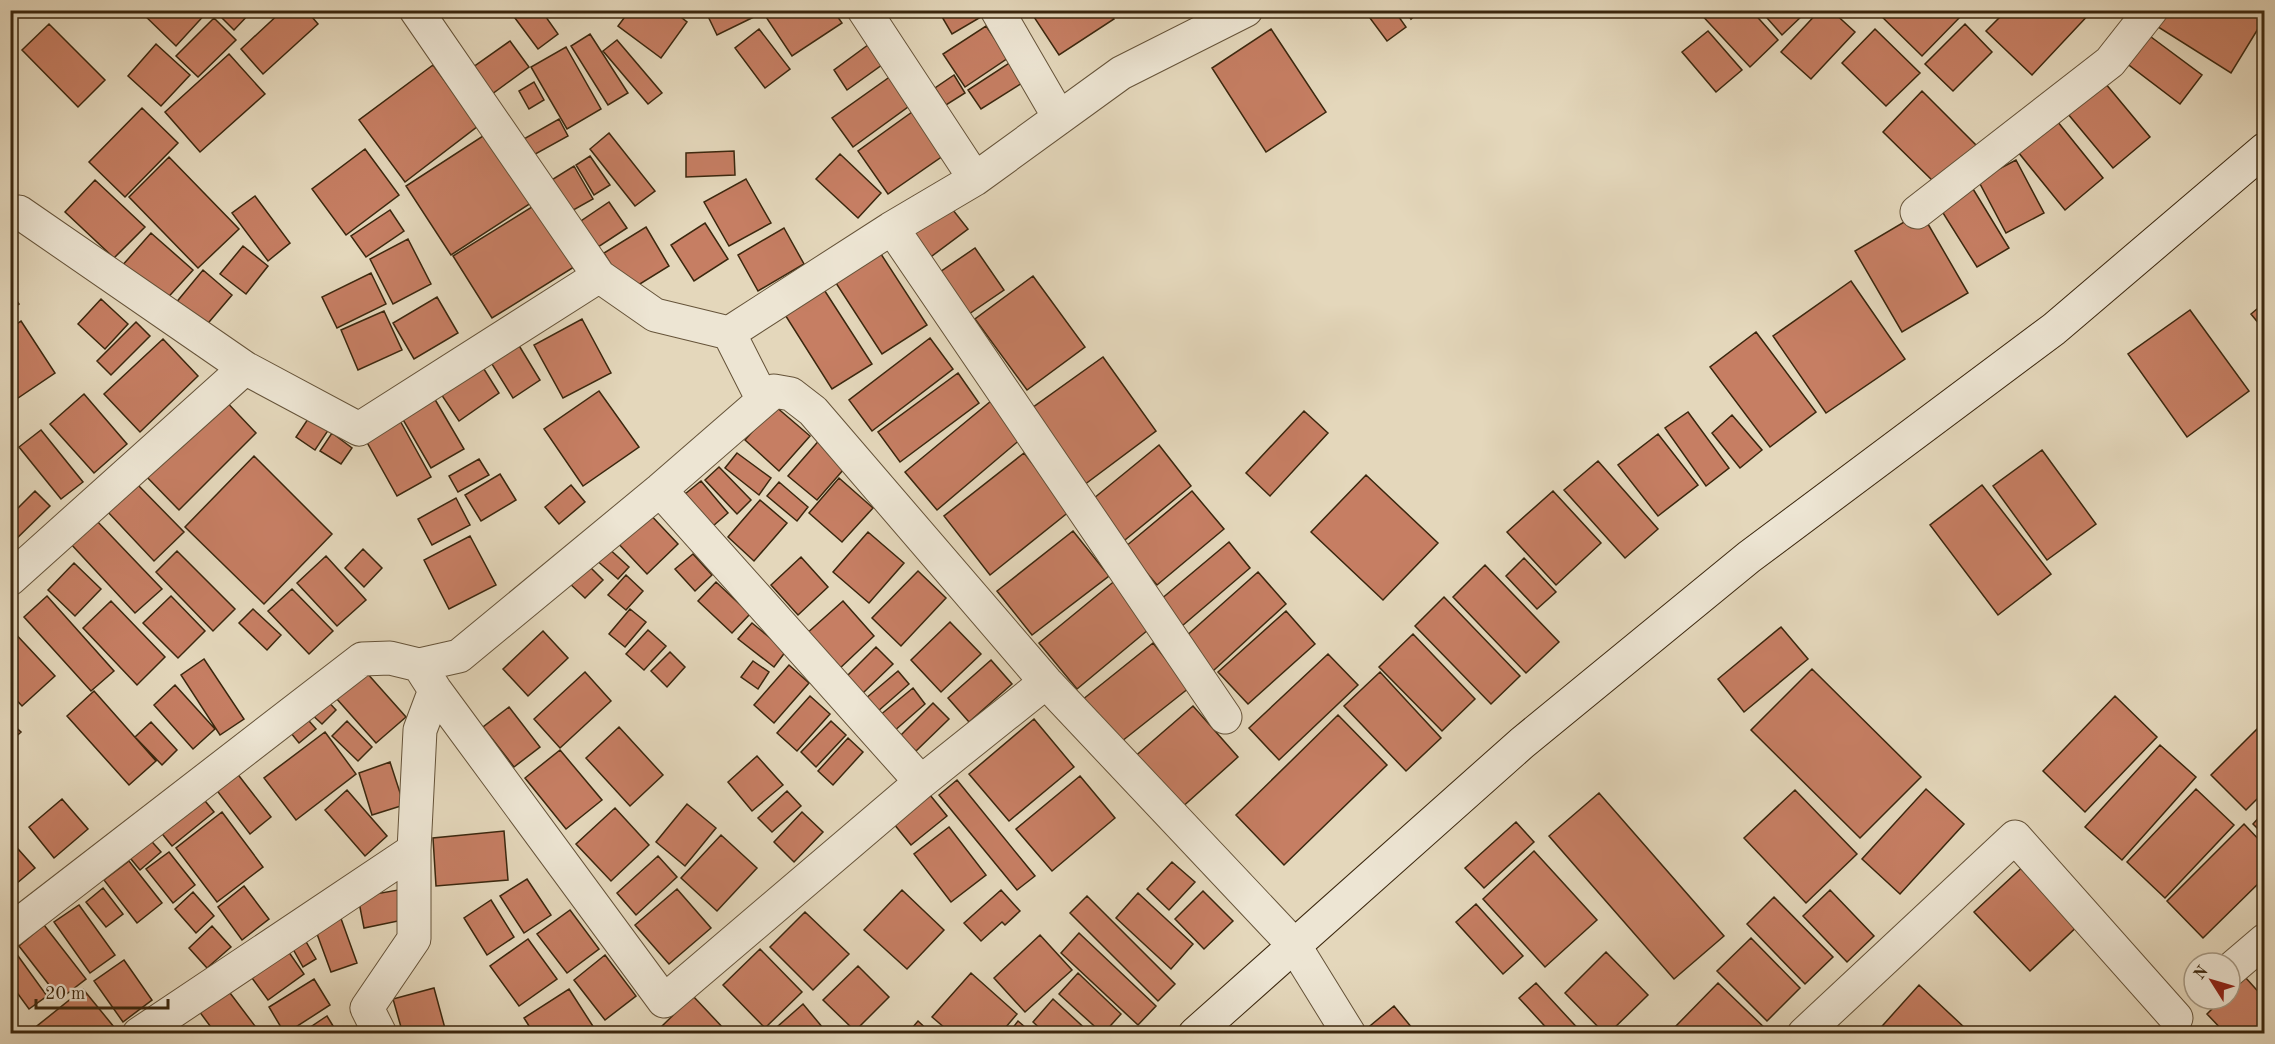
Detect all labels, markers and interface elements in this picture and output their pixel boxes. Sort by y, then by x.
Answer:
north arrow [2182,951,2242,1011]
text: N [2192,963,2212,983]
scale bar [36,972,168,1010]
text: 20 m [45,985,85,1003]

